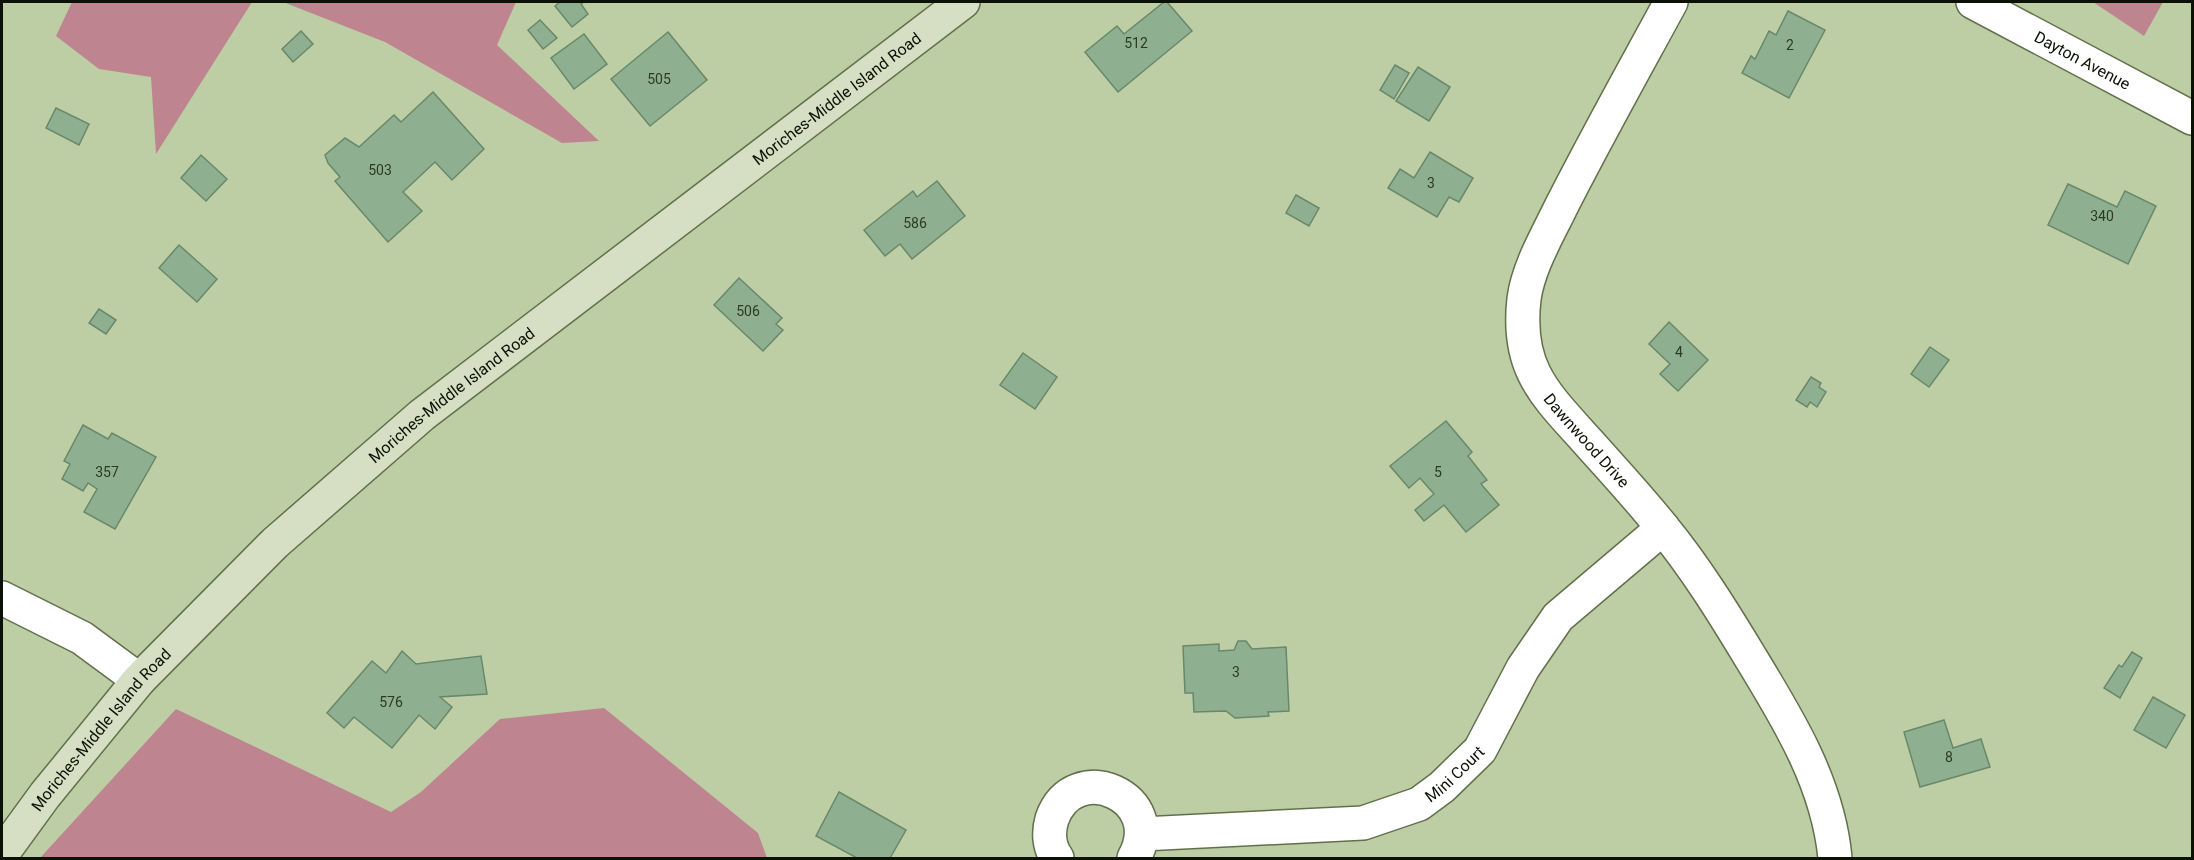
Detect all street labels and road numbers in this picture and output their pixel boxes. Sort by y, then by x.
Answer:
street label: Dayton Avenue [2031,27,2134,94]
street label: Moriches-Middle Island Road [749,29,925,169]
street label: Moriches-Middle Island Road [365,324,538,467]
street label: Dawnwood Drive [1540,390,1633,492]
street label: Moriches-Middle Island Road [27,645,175,815]
street label: Mini Court [1421,742,1488,806]

